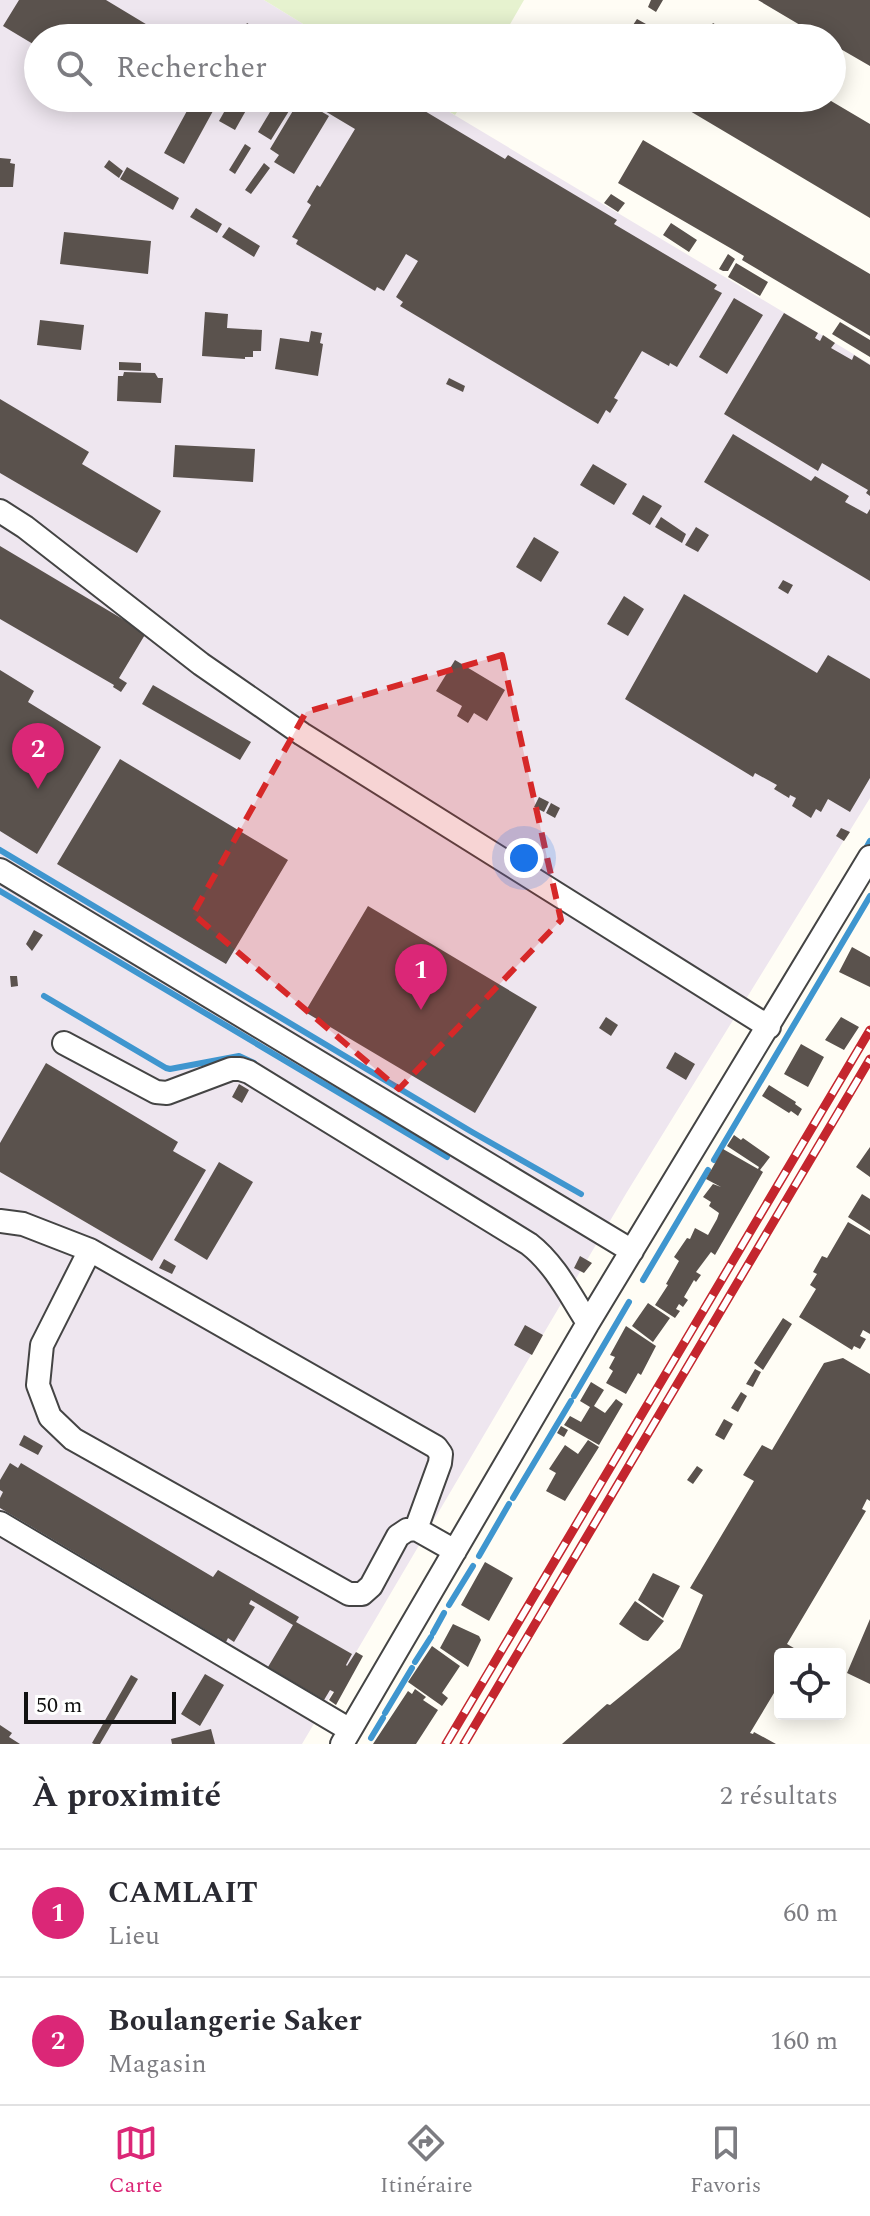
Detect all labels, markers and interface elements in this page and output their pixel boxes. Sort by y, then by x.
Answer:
search box [24,24,846,112]
text: Rechercher [116,45,267,91]
icon: search [52,46,96,90]
pin: 2 [12,723,64,789]
your location [504,838,544,878]
pin: 1 [395,944,447,1010]
map controls [774,1648,846,1720]
button: locate [774,1648,846,1720]
scale bar [24,1688,176,1724]
text: 50 m [36,1689,82,1722]
text: À proximité [32,1770,221,1822]
text: 2 résultats [720,1776,838,1816]
text: CAMLAIT [108,1870,258,1916]
text: 1 [51,1893,65,1933]
text: 60 m [783,1893,838,1933]
text: Lieu [108,1916,160,1956]
text: Boulangerie Saker [108,1998,362,2044]
text: 2 [51,2021,65,2061]
text: 160 m [770,2021,838,2061]
text: Magasin [108,2044,207,2084]
tab: Carte [109,2121,163,2202]
tab: Itinéraire [380,2121,473,2202]
tab: Favoris [690,2121,761,2202]

